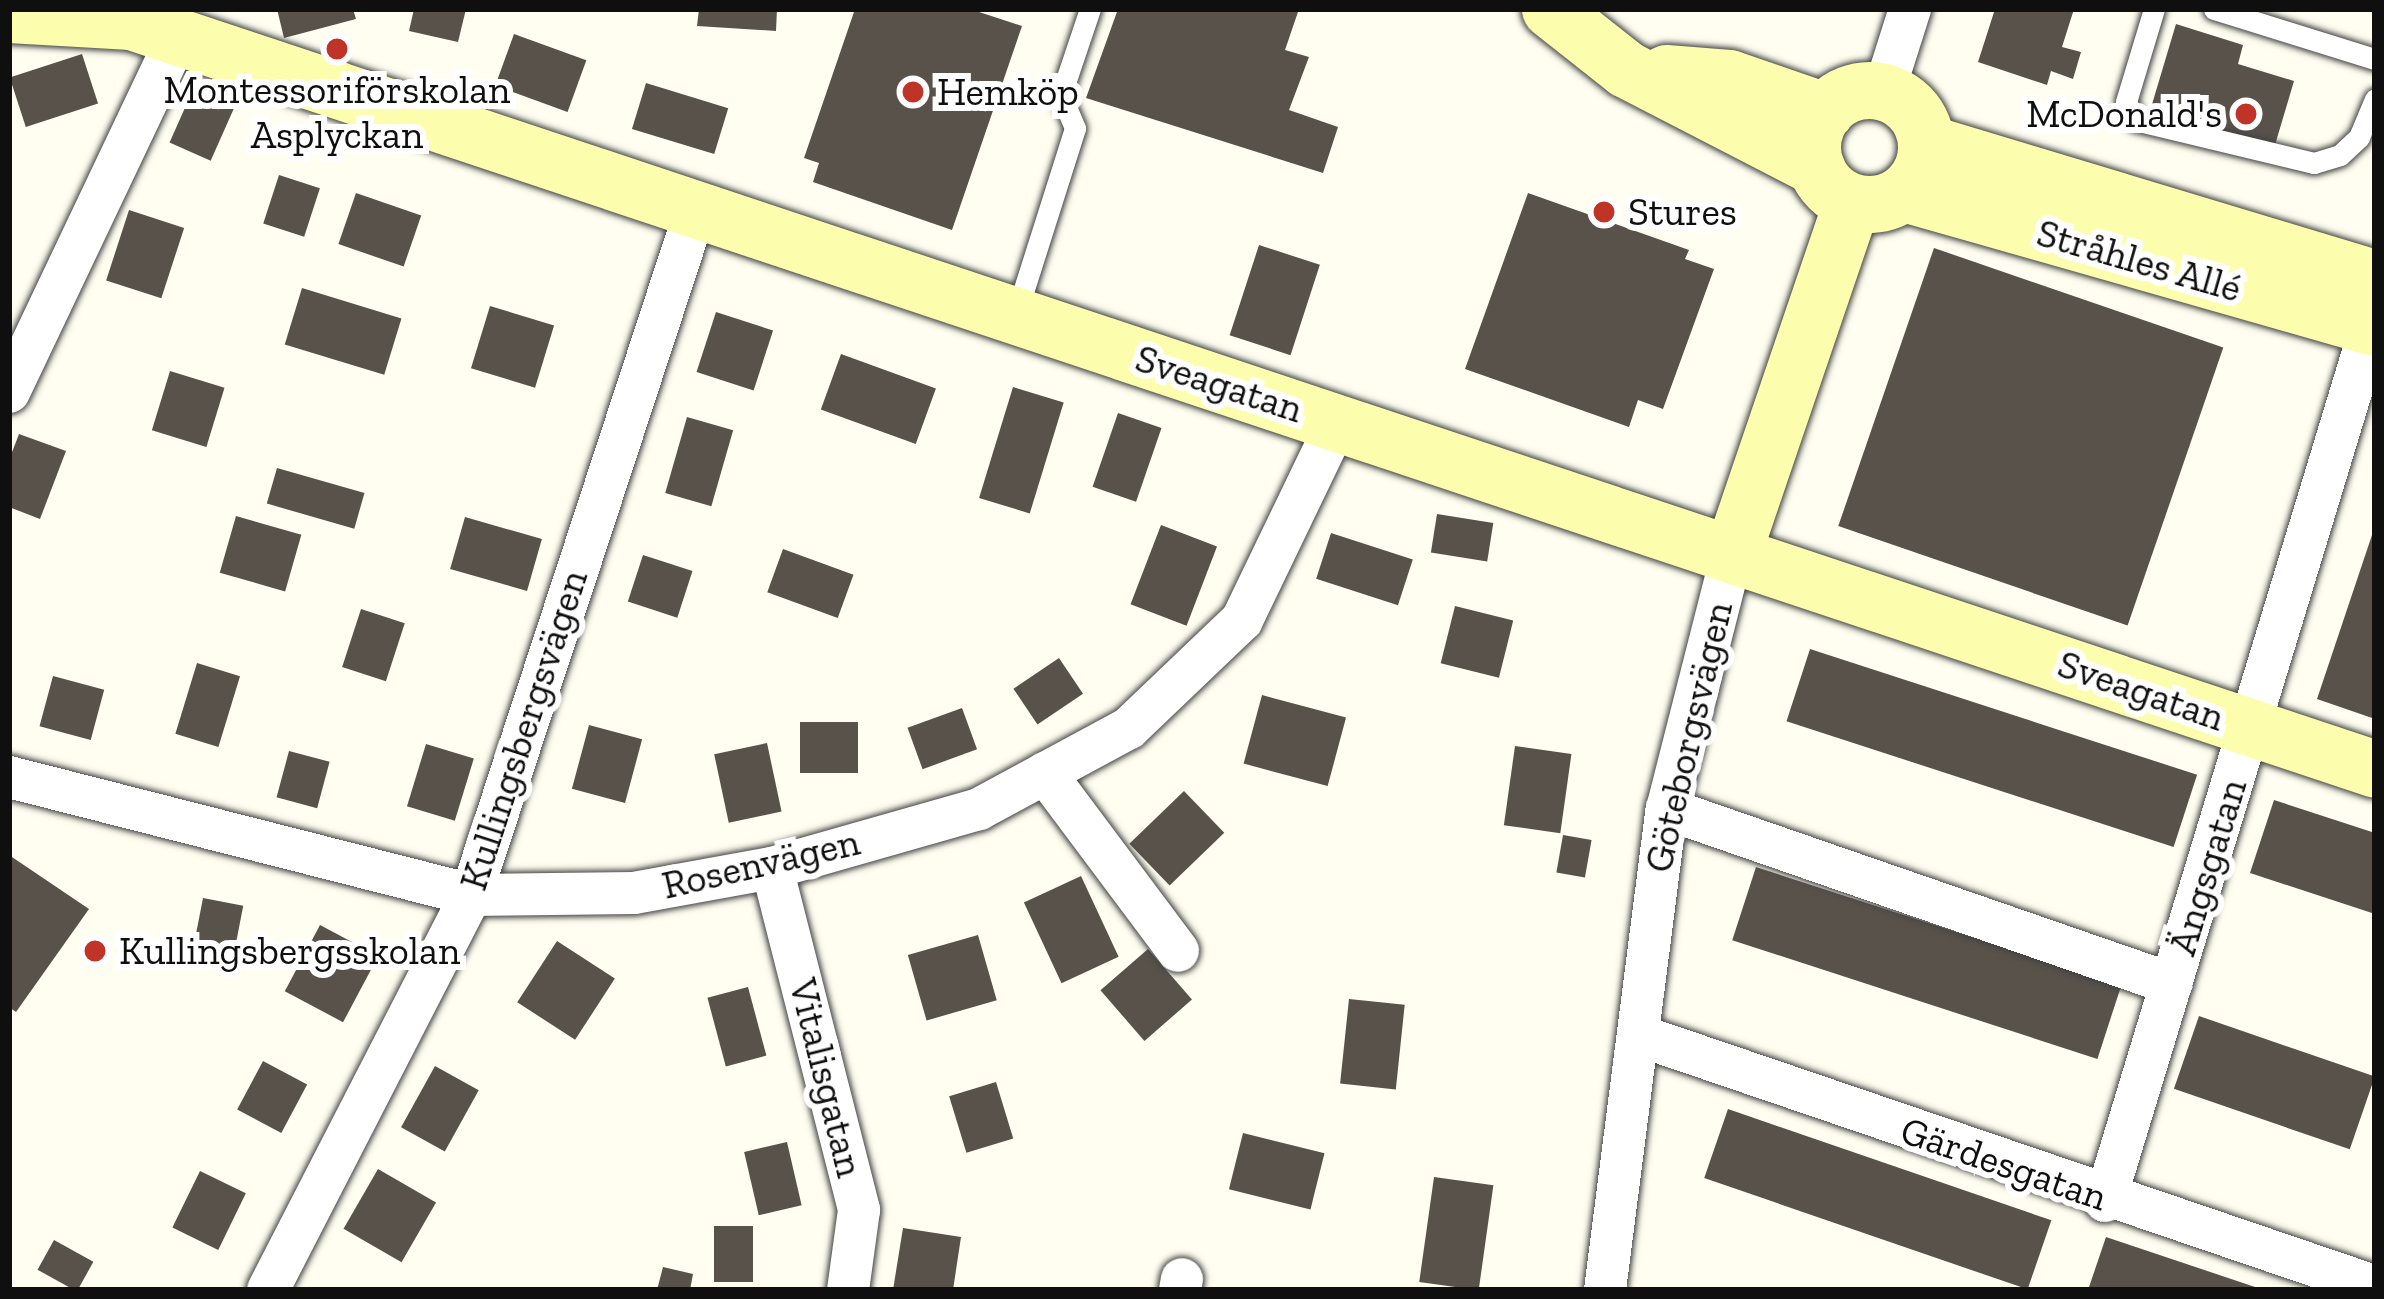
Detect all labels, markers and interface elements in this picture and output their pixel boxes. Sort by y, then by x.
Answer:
marker: Montessoriförskolan Asplyckan [324,36,350,62]
place label: Montessoriförskolan Asplyckan [164,68,510,159]
place label: Hemköp [937,69,1079,115]
marker: Hemköp [900,79,926,105]
place label: McDonald's [2026,91,2222,137]
marker: McDonald's [2233,101,2259,127]
place label: Stures [1628,189,1737,235]
marker: Stures [1591,199,1617,225]
street label: Stråhles Allé [2031,209,2247,313]
street label: Sveagatan [1130,335,1308,433]
street label: Kullingsbergsvägen [450,564,598,896]
street label: Göteborgsvägen [1635,597,1743,877]
street label: Sveagatan [2052,641,2230,741]
street label: Ängsgatan [2159,773,2257,961]
street label: Rosenvägen [658,819,864,909]
place label: Kullingsbergsskolan [119,928,460,974]
marker: Kullingsbergsskolan [82,938,108,964]
street label: Vitalisgatan [779,974,873,1182]
street label: Gärdesgatan [1895,1107,2113,1221]

